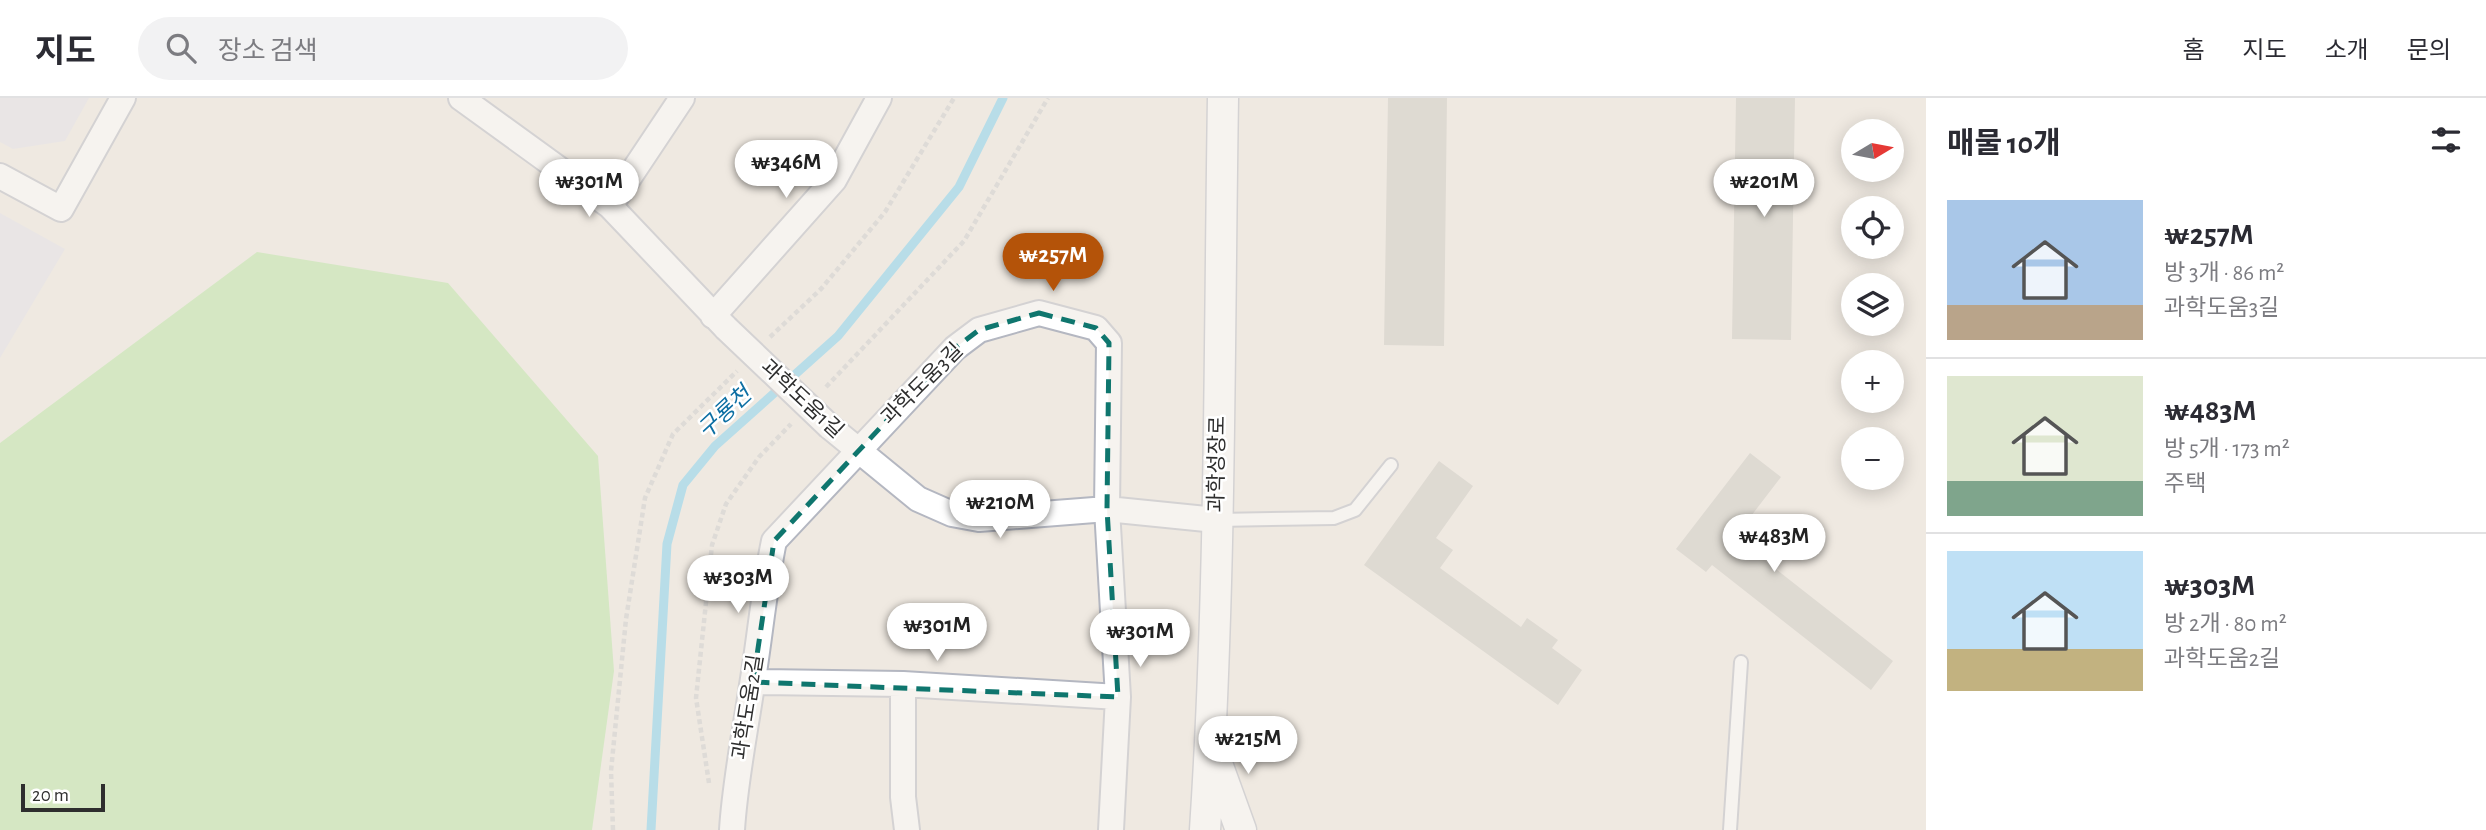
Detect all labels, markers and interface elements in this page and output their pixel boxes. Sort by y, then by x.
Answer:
search box [138,17,628,80]
icon: search [162,29,200,67]
text: 지도 [35,36,96,69]
text: 장소 검색 [218,38,318,64]
text: 홈 [2182,39,2204,63]
text: 지도 [2242,39,2287,63]
text: 소개 [2325,39,2369,63]
text: 문의 [2407,39,2451,63]
north arrow [1841,119,1904,182]
map controls [1841,119,1904,490]
icon: filters [2427,121,2465,159]
text: 매물 10개 [1947,129,2061,159]
pin: ₩346M [737,140,835,200]
text: ₩346M [751,151,821,174]
pin: ₩301M [540,159,638,219]
pin: ₩201M [1715,159,1813,219]
text: ₩301M [555,170,623,193]
text: ₩201M [1729,170,1799,193]
button: locate [1841,196,1904,259]
text: ₩257M [2164,220,2254,250]
icon: home [2003,228,2087,312]
pin: ₩257M [1004,234,1102,293]
text: ₩257M [1019,244,1087,267]
text: 방 3개 · 86 m² [2164,262,2284,285]
button: layers [1841,273,1904,336]
text: 과학도움3길 [2164,297,2279,320]
street label: 과학도움3길 [877,339,967,429]
button: + [1841,350,1904,413]
street label: 과학도움1길 [757,355,848,442]
water label: 구룡천 [693,380,758,443]
text: ₩483M [2164,396,2256,426]
icon: home [2003,404,2087,488]
street label: 과학성장로 [1205,416,1228,512]
button: − [1841,427,1904,490]
text: 방 5개 · 173 m² [2164,438,2290,461]
text: 주택 [2164,473,2206,496]
pin: ₩210M [951,480,1049,540]
text: ₩210M [965,491,1035,514]
pin: ₩483M [1725,514,1823,574]
text: ₩483M [1739,525,1809,548]
pin: ₩303M [689,556,787,615]
text: ₩303M [703,566,773,589]
text: ₩303M [2164,571,2255,601]
icon: home [2003,579,2087,663]
pin: ₩301M [888,603,986,663]
pin: ₩301M [1091,610,1189,669]
text: 방 2개 · 80 m² [2164,613,2287,636]
text: ₩301M [903,614,971,637]
text: ₩301M [1106,620,1174,643]
text: 과학도움2길 [2164,648,2280,671]
street label: 과학도움2길 [728,653,767,761]
pin: ₩215M [1199,716,1297,776]
text: ₩215M [1214,727,1282,750]
scale bar [21,781,105,813]
text: 20 m [32,786,69,805]

